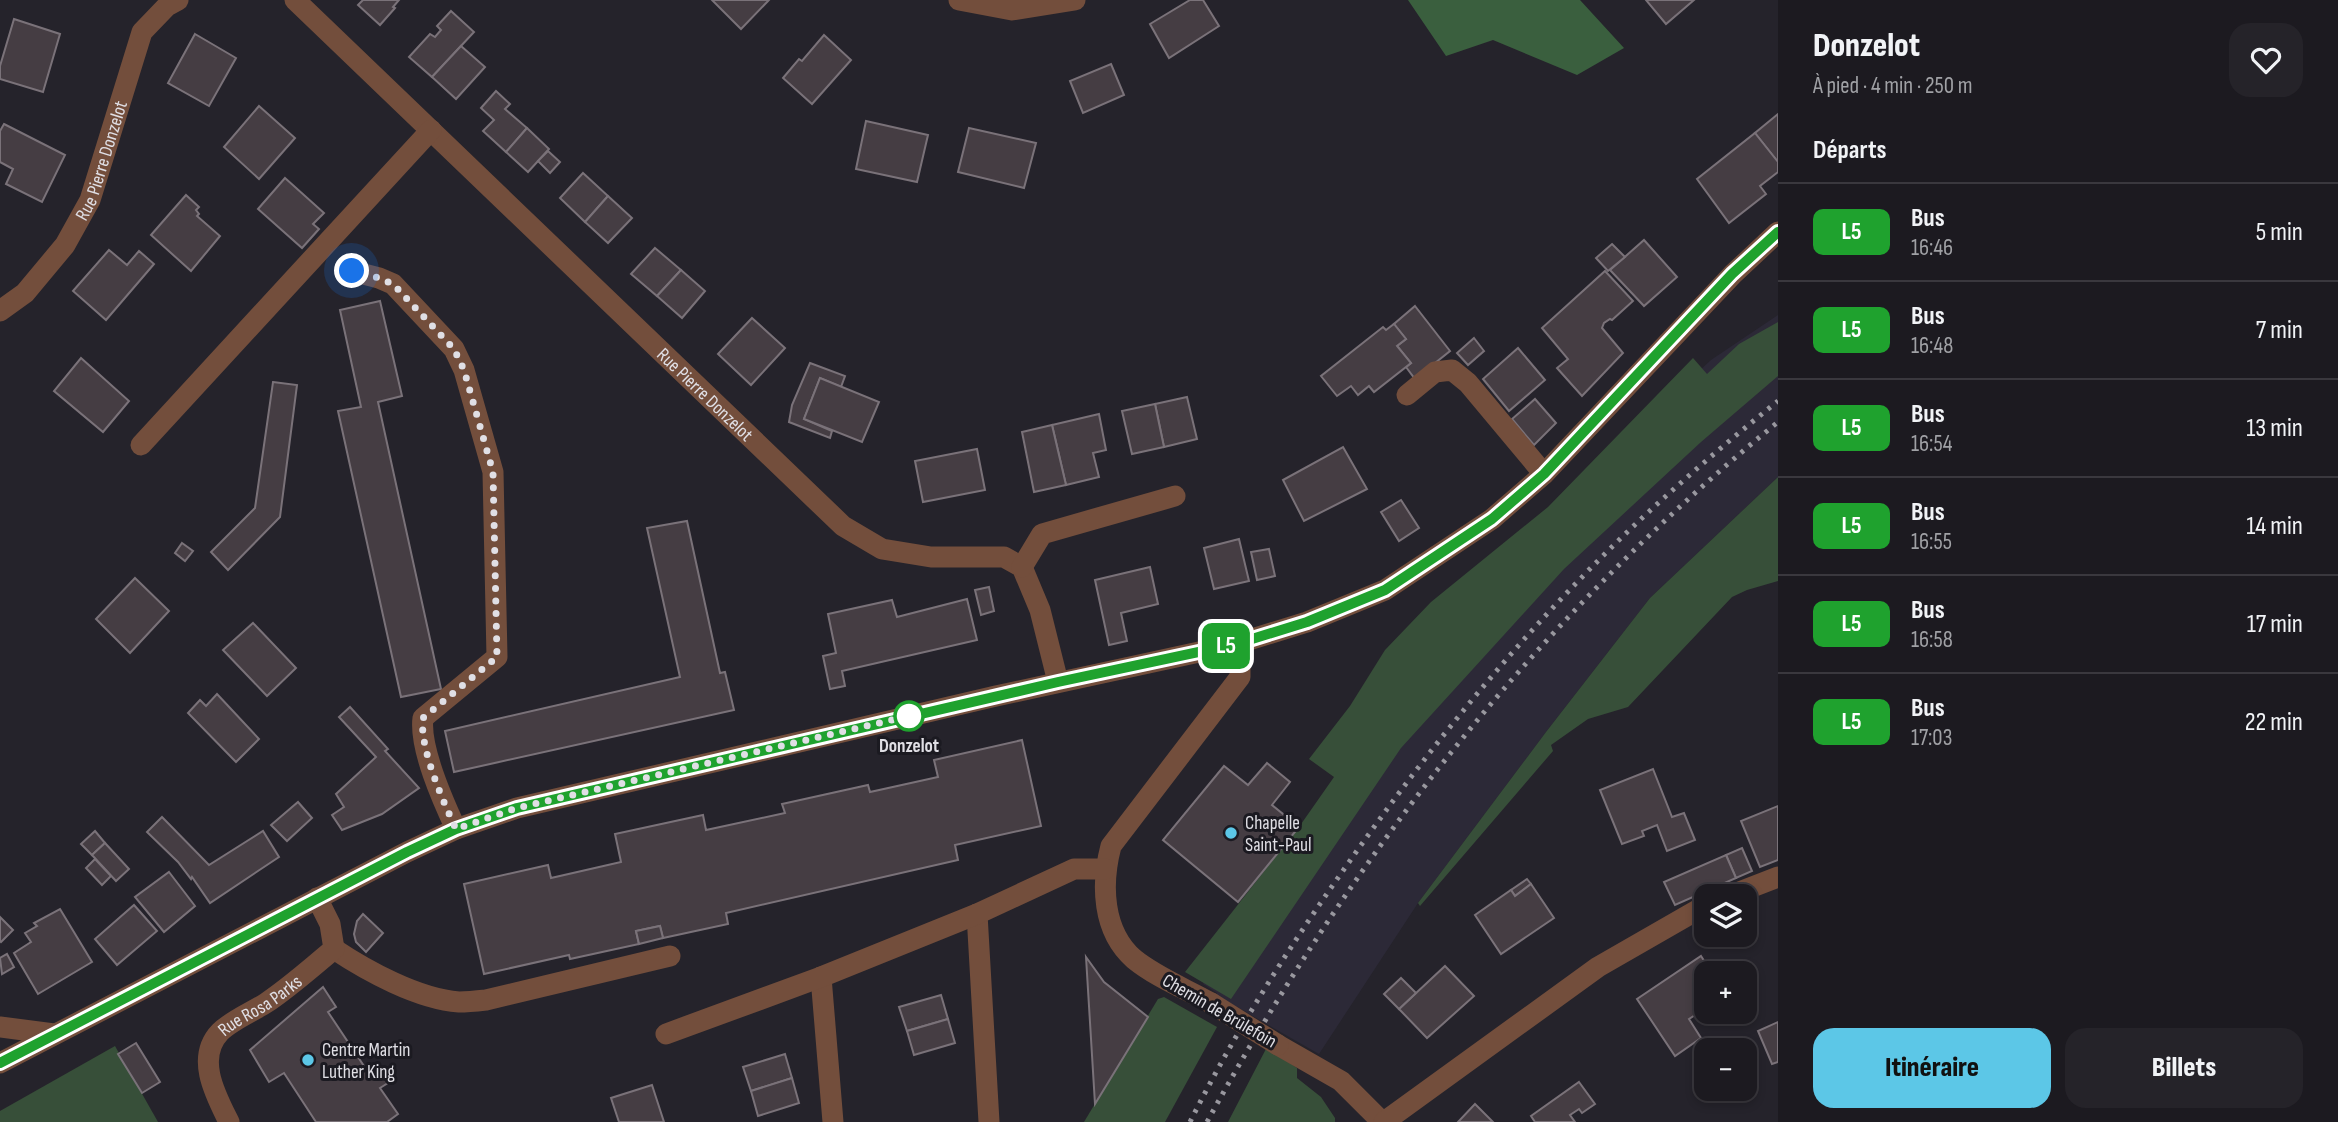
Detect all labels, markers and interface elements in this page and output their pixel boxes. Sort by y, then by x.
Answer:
button: heart [2229,23,2303,97]
text: Donzelot [1813,26,1920,66]
text: À pied · 4 min · 250 m [1813,72,1972,100]
street label: Rue Pierre Donzelot [71,98,133,225]
text: Départs [1813,135,1886,166]
text: Bus [1911,203,1945,234]
text: L5 [1841,217,1862,246]
text: 5 min [2256,217,2303,248]
text: 16:46 [1911,234,1953,262]
your location [334,253,369,288]
text: Bus [1911,301,1945,332]
text: L5 [1841,315,1862,344]
text: 7 min [2256,315,2303,346]
text: 16:48 [1911,332,1953,360]
street label: Rue Pierre Donzelot [652,344,758,447]
text: Bus [1911,399,1945,430]
text: L5 [1841,413,1862,442]
text: 13 min [2246,413,2303,444]
text: 16:54 [1911,430,1952,458]
text: Bus [1911,497,1945,528]
text: L5 [1841,511,1862,540]
text: 14 min [2246,511,2303,542]
text: 16:55 [1911,528,1952,556]
text: Bus [1911,595,1945,626]
text: L5 [1841,609,1862,638]
text: 17 min [2247,609,2303,640]
line badge: L5 [1194,623,1258,669]
text: 16:58 [1911,626,1953,654]
text: L5 [1216,631,1236,660]
text: Bus [1911,693,1945,724]
marker: Donzelot [894,701,924,731]
text: L5 [1841,707,1862,736]
text: 22 min [2245,707,2303,738]
text: 17:03 [1911,724,1952,752]
place label: Donzelot [879,735,939,758]
place label: Chapelle Saint-Paul [1245,812,1312,857]
marker: Chapelle Saint-Paul [1223,825,1239,841]
map controls [1694,884,1757,1101]
button: layers [1694,884,1757,947]
button: + [1694,961,1757,1024]
street label: Chemin de Brûlefoin [1158,969,1280,1053]
street label: Rue Rosa Parks [214,970,307,1042]
button: Itinéraire [1813,1028,2051,1108]
button: Billets [2065,1028,2303,1108]
button: − [1694,1038,1757,1101]
place label: Centre Martin Luther King [322,1039,410,1084]
marker: Centre Martin Luther King [300,1052,316,1068]

